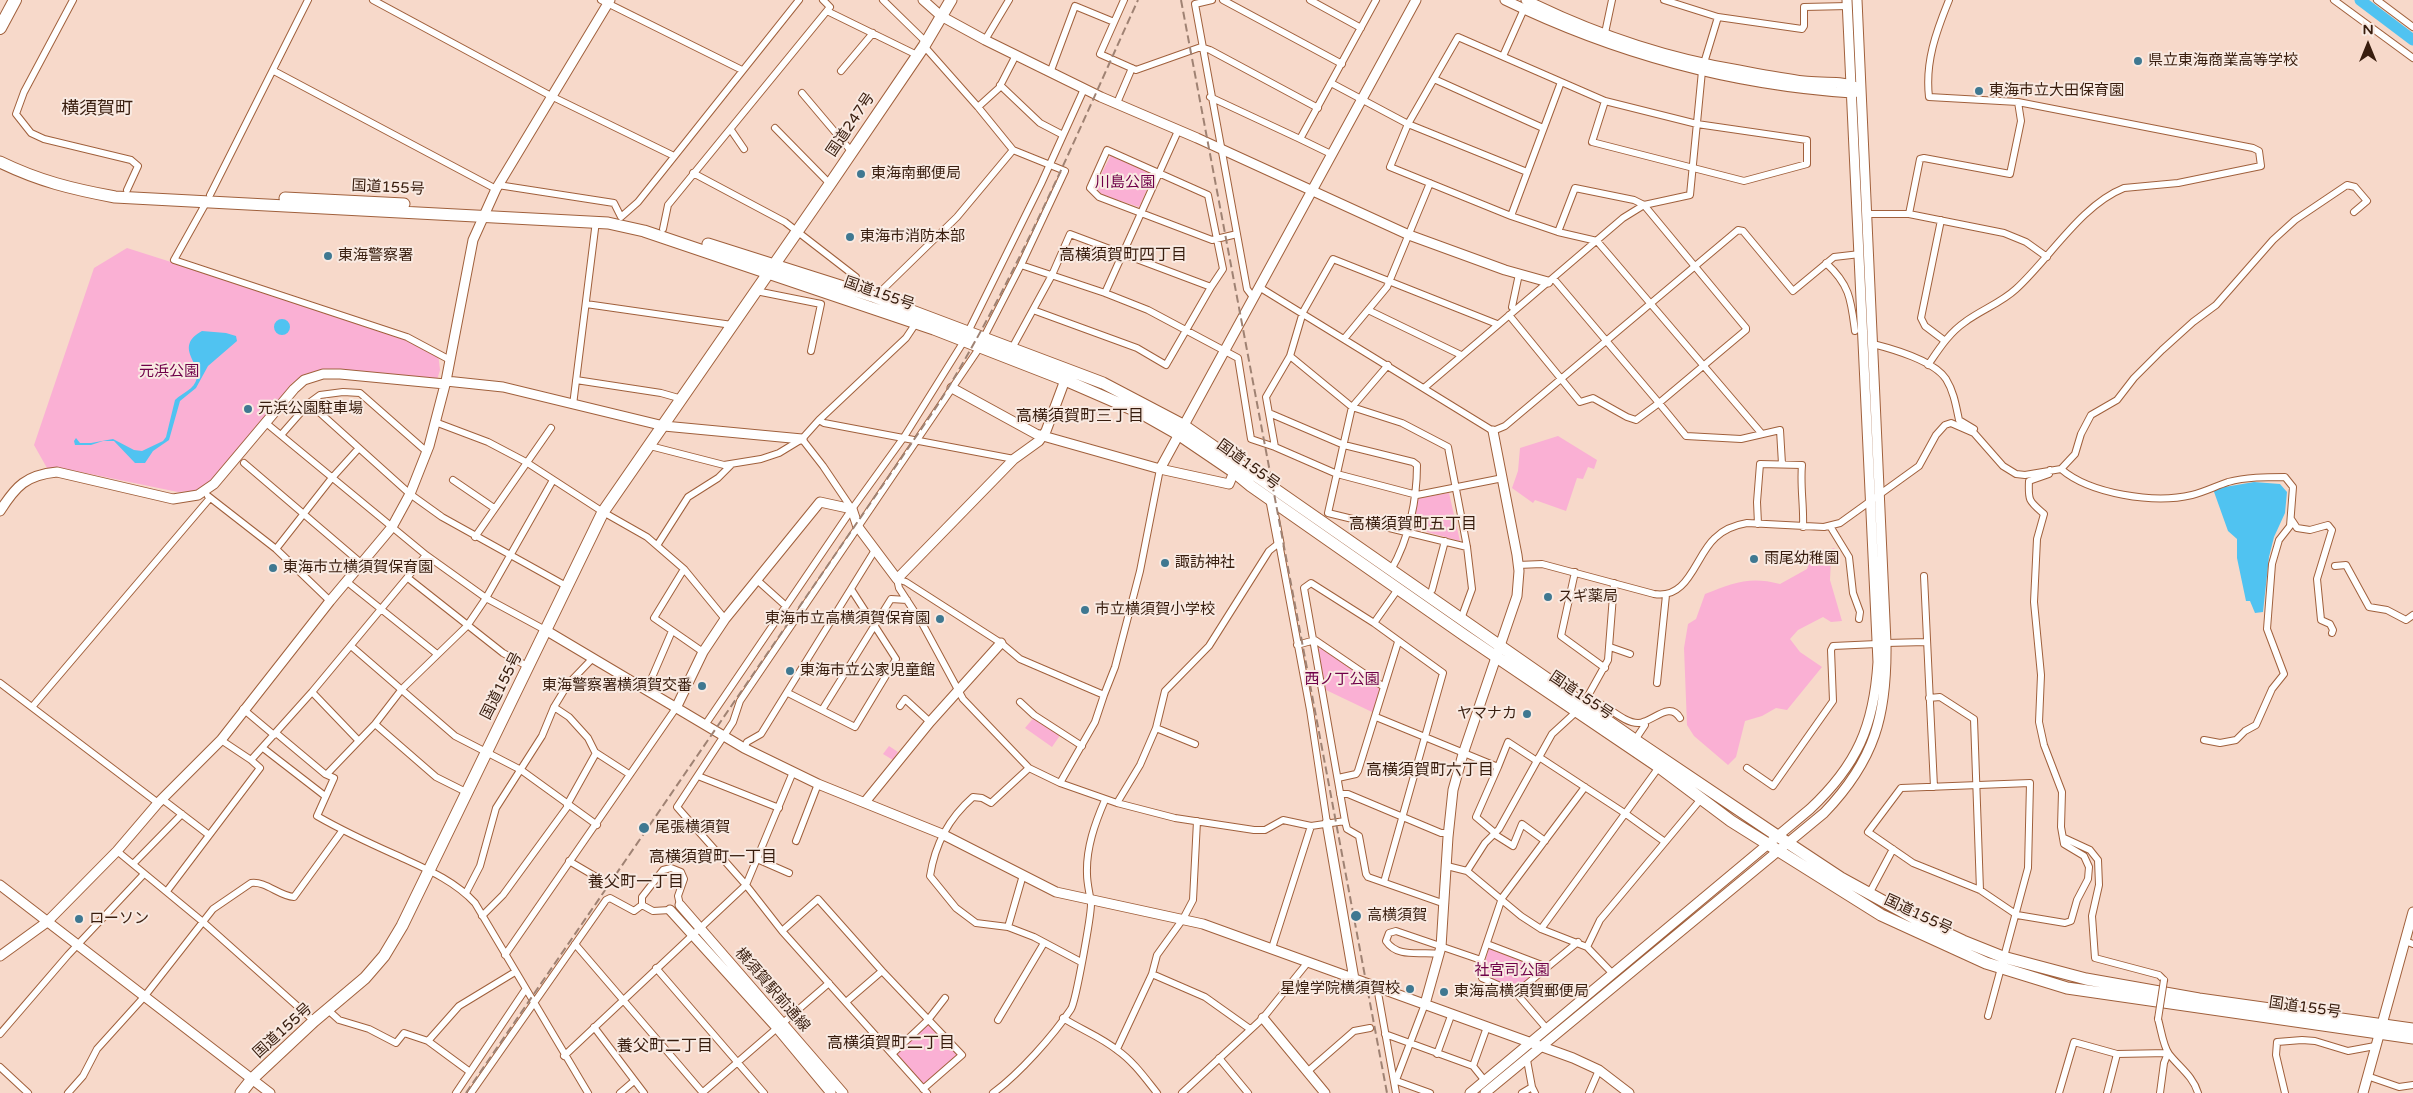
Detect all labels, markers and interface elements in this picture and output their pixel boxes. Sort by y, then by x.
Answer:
north arrow [2343,20,2393,70]
text: N [2362,21,2374,38]
place label: 県立東海商業高等学校 [2148,52,2298,70]
marker: 県立東海商業高等学校 [2132,55,2144,67]
place label: 東海市立大田保育園 [1989,82,2124,100]
marker: 東海市立大田保育園 [1973,85,1985,97]
street label: 国道247号 [823,90,879,160]
district label: 横須賀町 [61,98,133,120]
place label: 東海南郵便局 [871,165,961,183]
marker: 東海南郵便局 [855,168,867,180]
park label: 川島公園 [1095,174,1155,192]
street label: 国道155号 [351,177,425,199]
place label: 東海市消防本部 [860,228,965,246]
marker: 東海市消防本部 [844,231,856,243]
district label: 高横須賀町四丁目 [1059,246,1187,266]
place label: 東海警察署 [338,247,413,265]
marker: 東海警察署 [322,250,334,262]
street label: 国道155号 [841,274,917,314]
park label: 元浜公園 [139,363,199,381]
place label: 元浜公園駐車場 [258,400,363,418]
marker: 元浜公園駐車場 [242,403,254,415]
district label: 高横須賀町三丁目 [1016,407,1144,427]
street label: 国道155号 [1213,436,1283,494]
district label: 高横須賀町五丁目 [1349,515,1477,535]
place label: 雨尾幼稚園 [1764,550,1839,568]
marker: 雨尾幼稚園 [1748,553,1760,565]
place label: 諏訪神社 [1175,554,1235,572]
marker: 諏訪神社 [1159,557,1171,569]
place label: 東海市立横須賀保育園 [283,559,433,577]
marker: 東海市立横須賀保育園 [267,562,279,574]
place label: スギ薬局 [1558,588,1618,606]
marker: スギ薬局 [1542,591,1554,603]
place label: 市立横須賀小学校 [1095,601,1215,619]
marker: 市立横須賀小学校 [1079,604,1091,616]
place label: 東海市立高横須賀保育園 [765,610,930,628]
marker: 東海市立高横須賀保育園 [934,613,946,625]
street label: 国道155号 [477,649,527,723]
place label: 東海市立公家児童館 [800,662,935,680]
marker: 東海市立公家児童館 [784,665,796,677]
street label: 国道155号 [1546,668,1616,724]
park label: 西ノ丁公園 [1305,671,1379,689]
place label: 東海警察署横須賀交番 [542,677,692,695]
marker: 東海警察署横須賀交番 [696,680,708,692]
place label: ヤマナカ [1457,705,1517,723]
marker: ヤマナカ [1521,708,1533,720]
district label: 高横須賀町六丁目 [1366,761,1494,781]
place label: 尾張横須賀 [655,819,730,837]
marker: 尾張横須賀 [637,821,651,835]
district label: 高横須賀町一丁目 [649,848,777,868]
district label: 養父町一丁目 [588,873,684,893]
street label: 国道155号 [1881,891,1955,939]
place label: 高横須賀 [1367,907,1427,925]
marker: 高横須賀 [1349,909,1363,923]
place label: ローソン [89,910,149,928]
marker: ローソン [73,913,85,925]
street label: 横須賀駅前通線 [731,944,813,1036]
park label: 社宮司公園 [1475,962,1549,980]
place label: 星煌学院横須賀校 [1280,980,1400,998]
marker: 星煌学院横須賀校 [1404,983,1416,995]
place label: 東海高横須賀郵便局 [1454,983,1589,1001]
marker: 東海高横須賀郵便局 [1438,986,1450,998]
street label: 国道155号 [2267,994,2343,1022]
street label: 国道155号 [250,1000,316,1062]
district label: 高横須賀町二丁目 [827,1034,955,1054]
district label: 養父町二丁目 [617,1037,713,1057]

